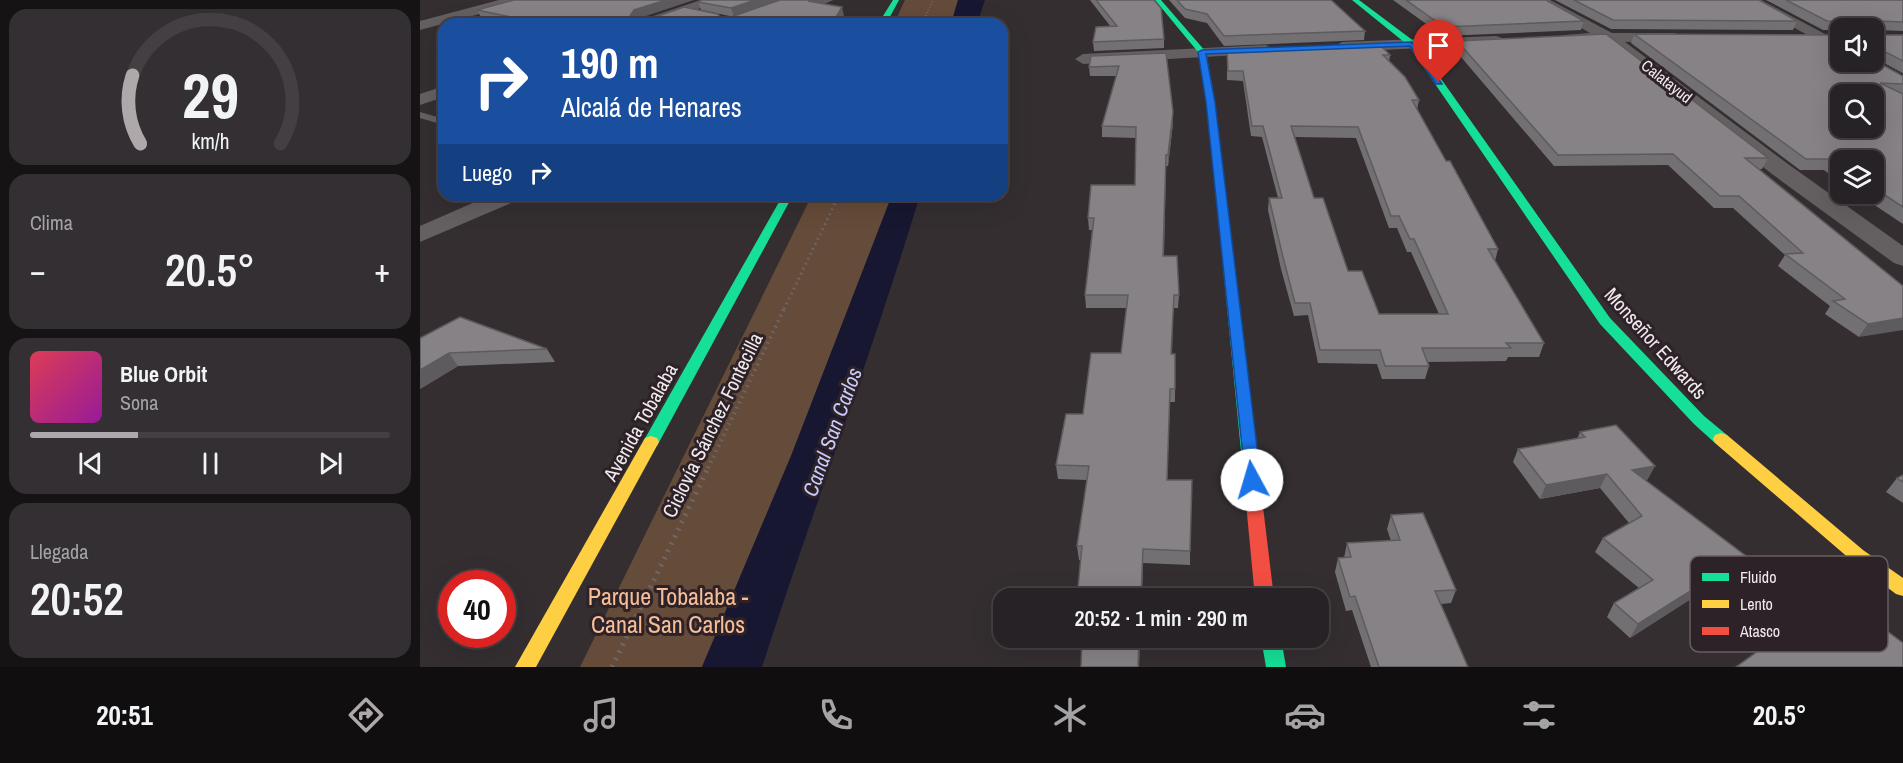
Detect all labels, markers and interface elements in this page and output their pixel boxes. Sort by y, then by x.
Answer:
map controls [1830,18,1884,204]
button: sound [1830,18,1884,72]
pin [1413,20,1464,82]
icon: arrive [1422,29,1455,62]
text: 190 m [561,35,659,91]
icon: right [462,42,540,120]
text: 29 [182,53,238,137]
street label: Calatayud [1637,54,1697,108]
button: search [1830,84,1884,138]
text: Alcalá de Henares [561,89,742,125]
text: km/h [191,127,229,156]
button: layers [1830,150,1884,204]
icon: right [524,156,557,189]
text: Luego [462,158,512,188]
text: Clima [30,209,73,236]
text: 20.5° [165,239,255,300]
text: − [30,248,46,292]
text: + [374,248,390,292]
street label: Monseñor Edwards [1599,281,1713,405]
street label: Ciclovía Sánchez Fontecilla [655,328,769,522]
street label: Avenida Tobalaba [596,358,684,487]
text: Blue Orbit [120,359,207,389]
water label: Canal San Carlos [795,363,869,500]
text: Sona [120,389,158,416]
icon: previous [74,447,107,480]
icon: pause [194,447,227,480]
icon: next [314,447,347,480]
position arrow [1220,448,1284,512]
text: Llegada [30,538,88,565]
legend [1690,556,1888,652]
text: Fluido [1740,566,1776,588]
text: 20:52 [30,568,124,629]
speed limit sign: 40 [438,570,516,648]
park label: Parque Tobalaba - Canal San Carlos [588,580,749,640]
text: Lento [1740,593,1773,615]
text: 20:52 · 1 min · 290 m [1074,603,1248,633]
text: Atasco [1739,620,1780,642]
icon: directions [345,694,387,736]
icon: music [580,694,622,736]
icon: phone [815,694,857,736]
icon: climate [1049,694,1091,736]
icon: car [1284,694,1326,736]
icon: filters [1518,694,1560,736]
text: 20:51 [96,697,153,733]
text: 20.5° [1753,697,1807,733]

